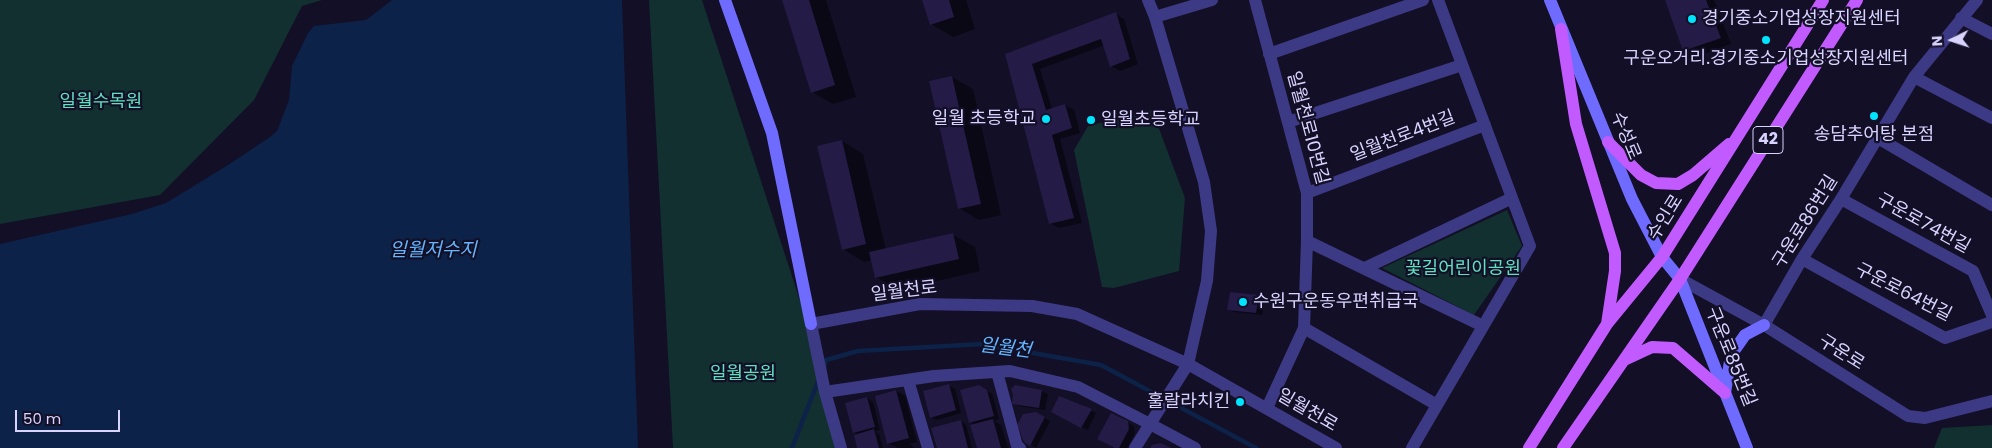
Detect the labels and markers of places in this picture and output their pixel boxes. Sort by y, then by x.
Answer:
place label: 경기중소기업성장지원센터 [1702,8,1901,30]
marker: 경기중소기업성장지원센터 [1686,13,1698,25]
marker: 구운오거리.경기중소기업성장지원센터 [1760,34,1772,46]
place label: 구운오거리.경기중소기업성장지원센터 [1623,48,1909,70]
place label: 일월 초등학교 [932,108,1036,130]
place label: 일월초등학교 [1101,109,1200,131]
marker: 송담추어탕 본점 [1868,110,1880,122]
marker: 일월 초등학교 [1040,113,1052,125]
marker: 일월초등학교 [1085,114,1097,126]
place label: 송담추어탕 본점 [1814,124,1934,146]
place label: 수원구운동우편취급국 [1253,291,1419,313]
marker: 수원구운동우편취급국 [1237,296,1249,308]
place label: 훌랄라치킨 [1147,391,1230,413]
marker: 훌랄라치킨 [1234,396,1246,408]

